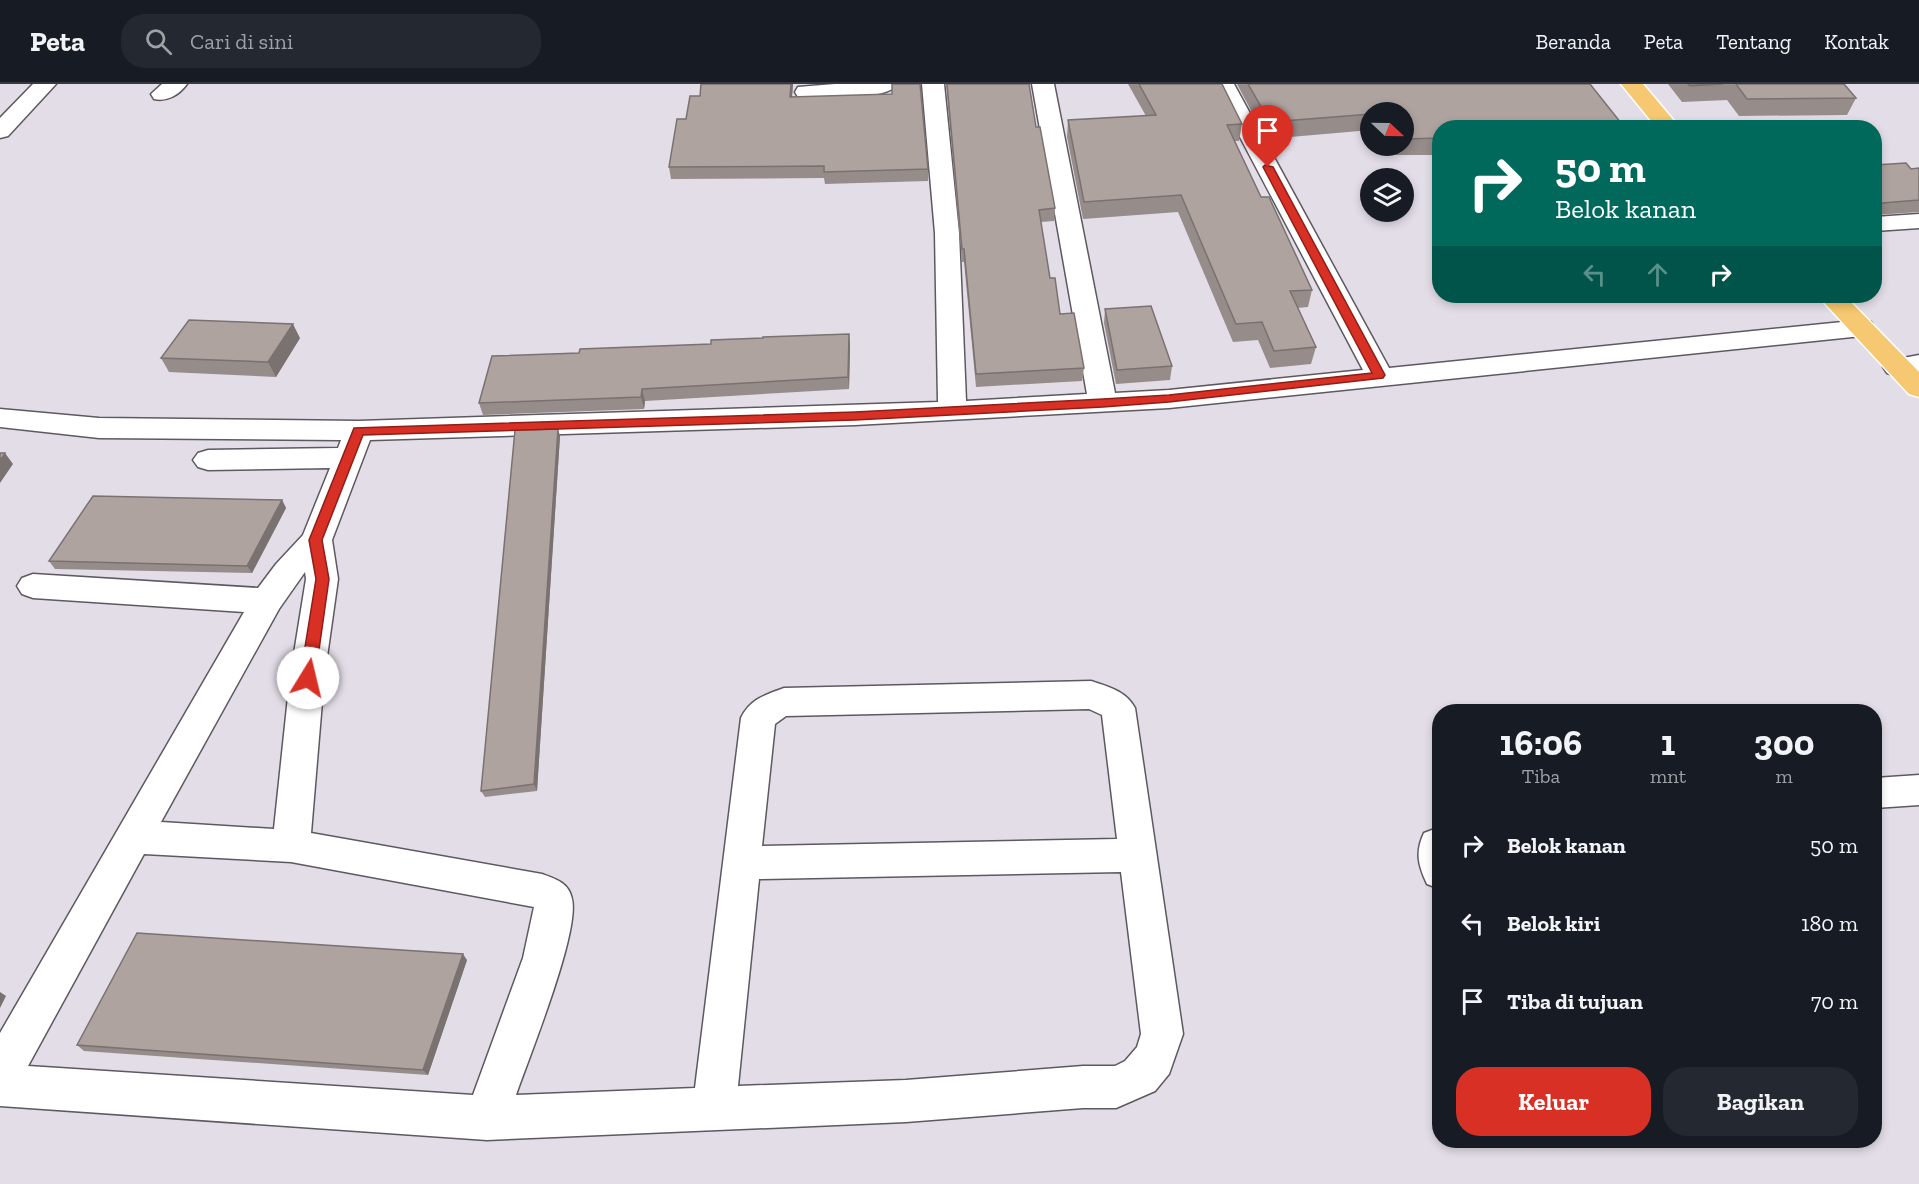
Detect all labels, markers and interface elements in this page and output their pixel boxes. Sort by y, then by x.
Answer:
search box [121,14,541,68]
text: Peta [30,25,85,58]
icon: search [142,25,175,58]
text: Cari di sini [190,28,293,55]
text: Beranda [1536,29,1611,54]
text: Peta [1644,29,1683,54]
text: Tentang [1716,29,1791,54]
text: Kontak [1824,29,1889,54]
north arrow [1360,102,1414,156]
map controls [1360,102,1414,222]
pin [1242,105,1293,167]
icon: arrive [1251,114,1284,147]
text: 50 m [1555,142,1646,193]
icon: right [1456,144,1534,222]
button: layers [1360,168,1414,222]
text: Belok kanan [1555,193,1696,225]
icon: left [1578,258,1611,291]
icon: ahead [1641,258,1674,291]
icon: right [1704,258,1737,291]
position arrow [276,646,340,710]
text: 16:06 [1500,721,1582,764]
text: 1 [1661,721,1675,764]
text: 300 [1754,721,1814,764]
text: Tiba [1522,764,1560,788]
text: mnt [1650,764,1686,788]
text: m [1775,764,1793,788]
icon: right [1456,829,1489,862]
text: Belok kanan [1507,832,1626,859]
text: 50 m [1810,832,1858,859]
icon: left [1456,907,1489,940]
text: Belok kiri [1507,910,1600,937]
text: 180 m [1801,910,1858,937]
icon: arrive [1456,985,1489,1018]
text: Tiba di tujuan [1507,988,1643,1015]
text: 70 m [1811,988,1858,1015]
button: Keluar [1456,1067,1651,1136]
button: Bagikan [1663,1067,1858,1136]

